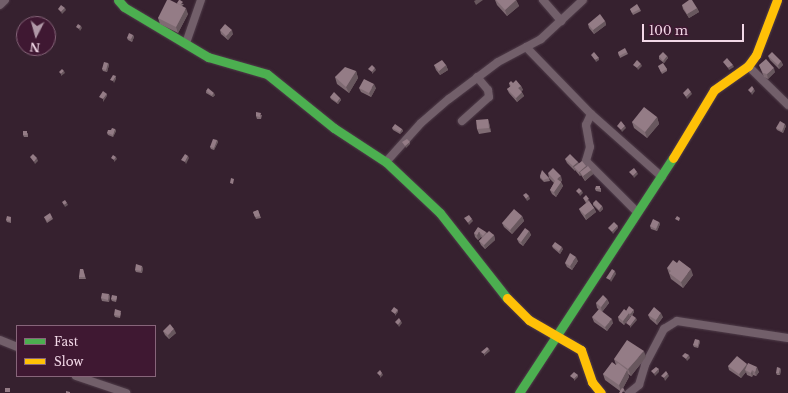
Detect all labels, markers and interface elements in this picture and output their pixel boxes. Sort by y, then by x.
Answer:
north arrow [16,16,56,56]
scale bar [644,16,746,42]
text: 100 m [649,23,688,38]
text: N [29,39,41,54]
legend [16,325,156,377]
text: Fast [54,334,78,349]
text: Slow [54,354,83,369]

